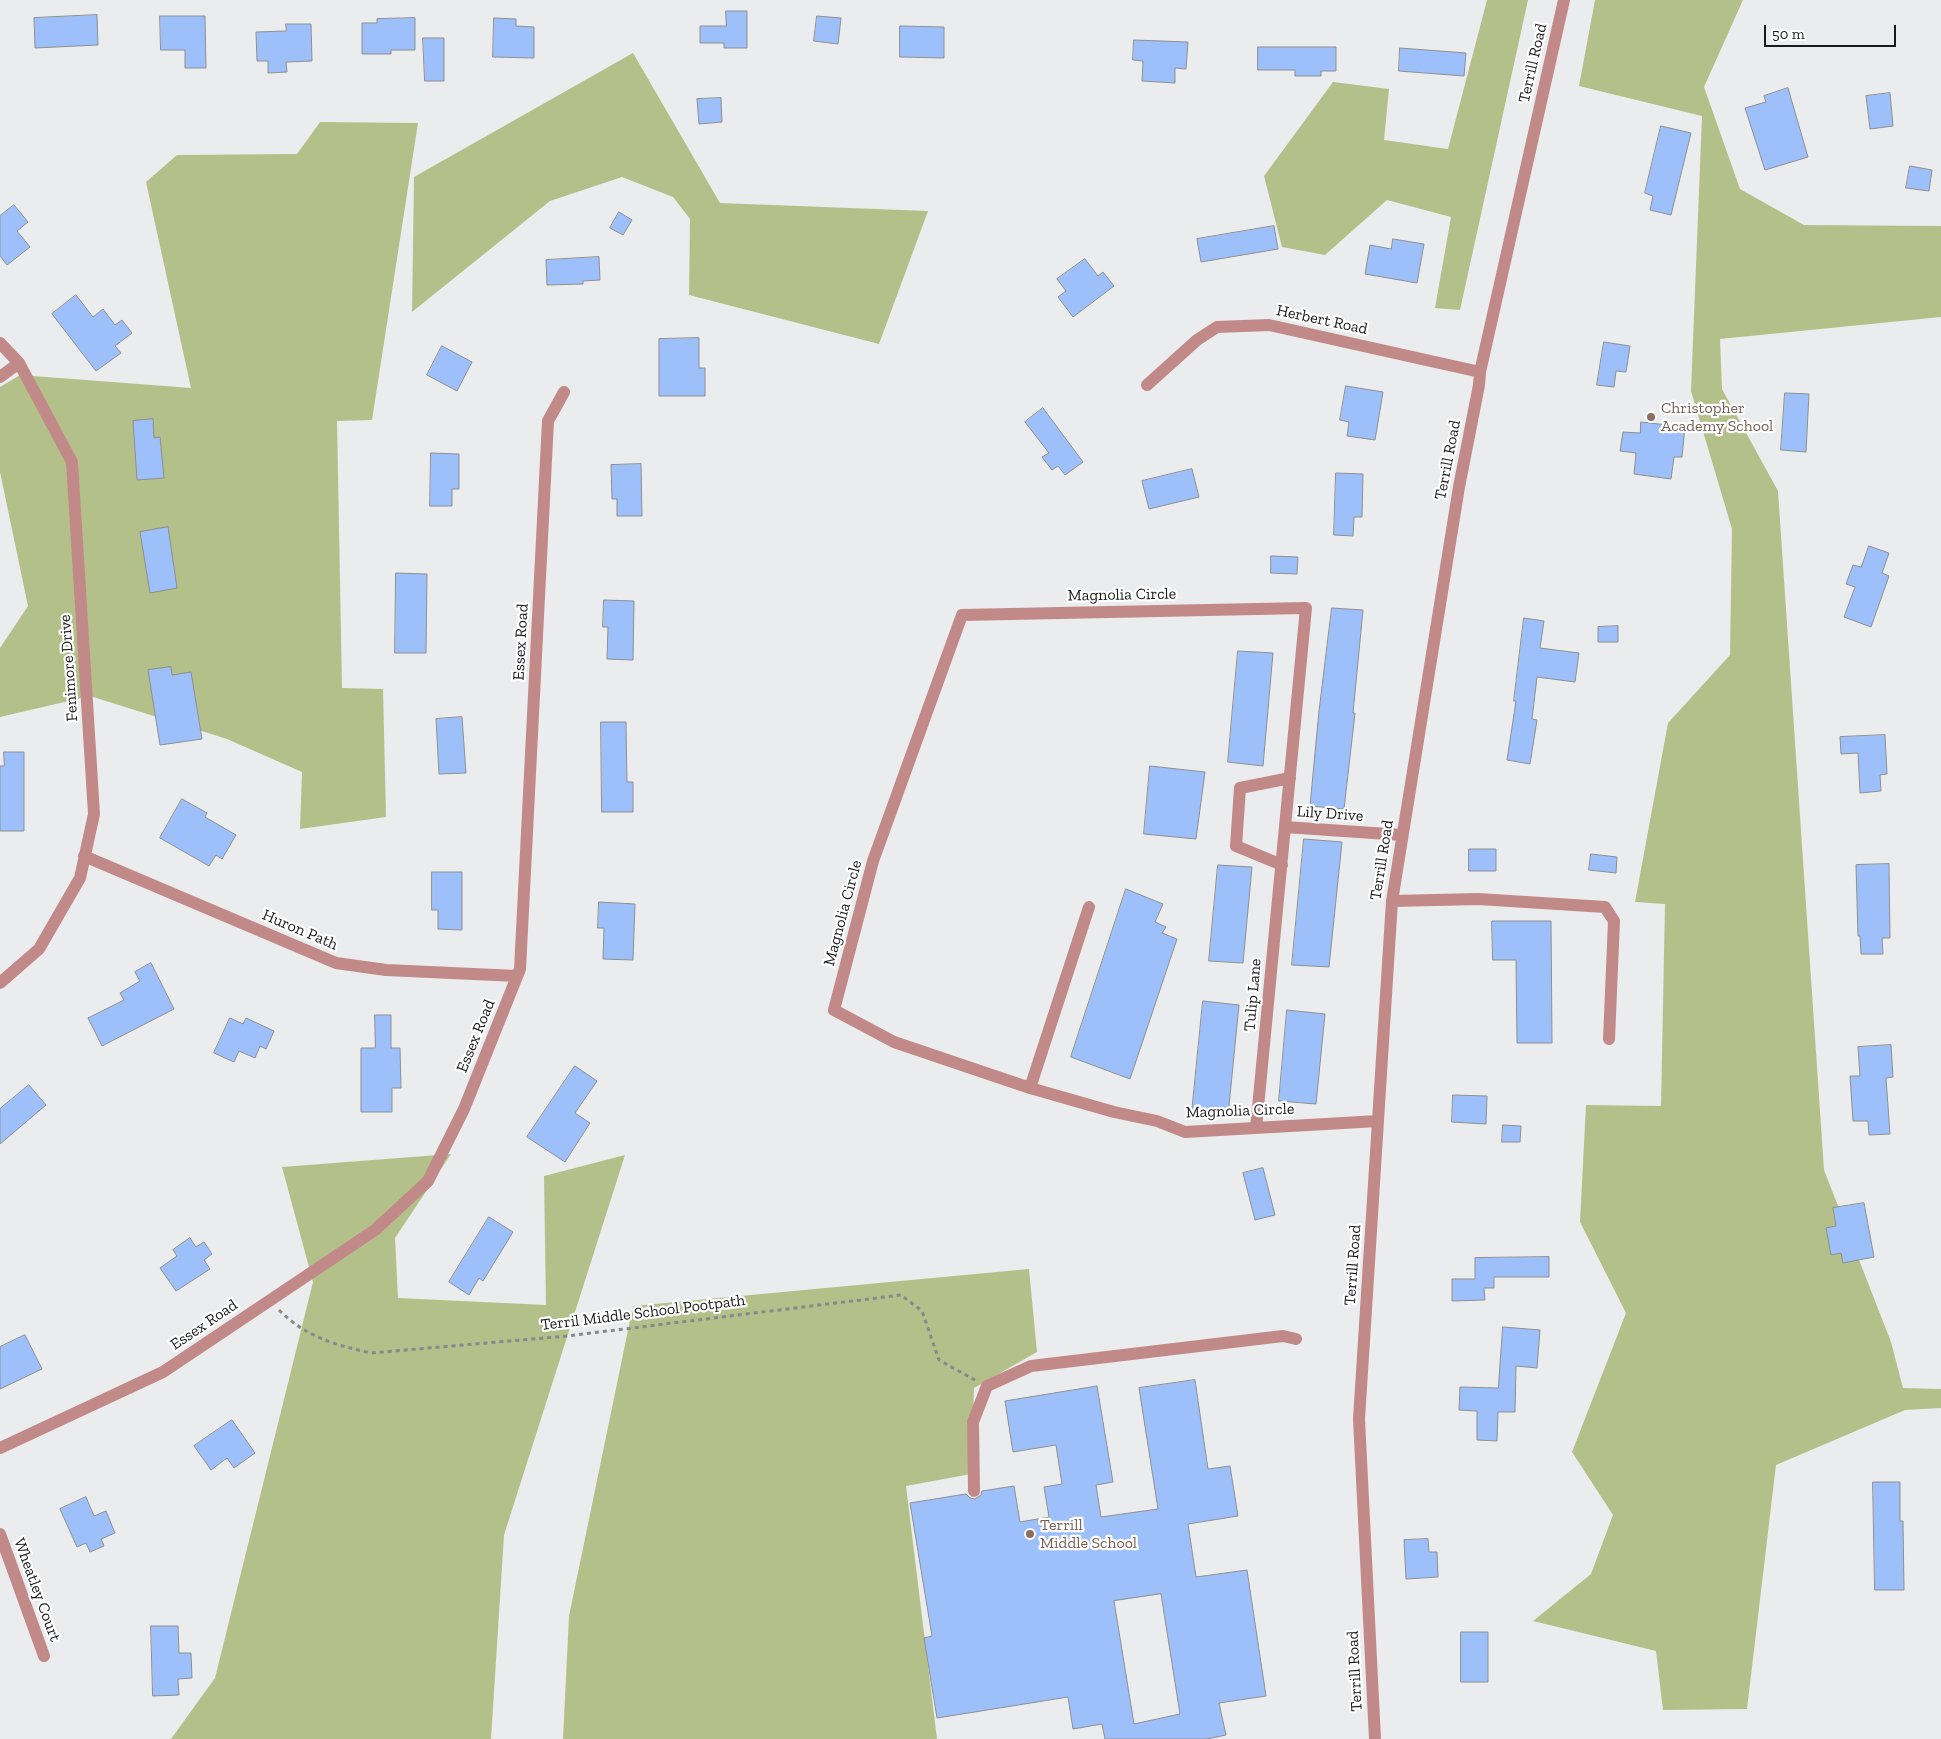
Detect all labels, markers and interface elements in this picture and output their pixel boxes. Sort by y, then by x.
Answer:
scale bar [1766,15,1898,47]
street label: Terrill Road [1515,21,1551,105]
text: 50 m [1772,25,1805,43]
street label: Herbert Road [1275,301,1369,339]
place label: Christopher Academy School [1661,398,1773,436]
marker: Christopher Academy School [1645,411,1657,423]
street label: Terrill Road [1431,418,1465,502]
street label: Magnolia Circle [1068,584,1176,606]
street label: Essex Road [509,603,533,681]
street label: Fenimore Drive [56,614,82,722]
street label: Lily Drive [1296,802,1364,826]
street label: Terrill Road [1366,819,1398,901]
street label: Magnolia Circle [820,858,866,968]
street label: Huron Path [259,905,341,955]
street label: Tulip Lane [1240,958,1266,1032]
street label: Essex Road [453,997,499,1075]
street label: Magnolia Circle [1185,1100,1295,1122]
street label: Terrill Road [1341,1224,1365,1306]
street label: Terril Middle School Pootpath [540,1291,746,1335]
street label: Essex Road [167,1296,241,1354]
place label: Terrill Middle School [1040,1515,1137,1553]
marker: Terrill Middle School [1024,1528,1036,1540]
street label: Wheatley Court [9,1536,65,1644]
street label: Terrill Road [1343,1630,1367,1712]

